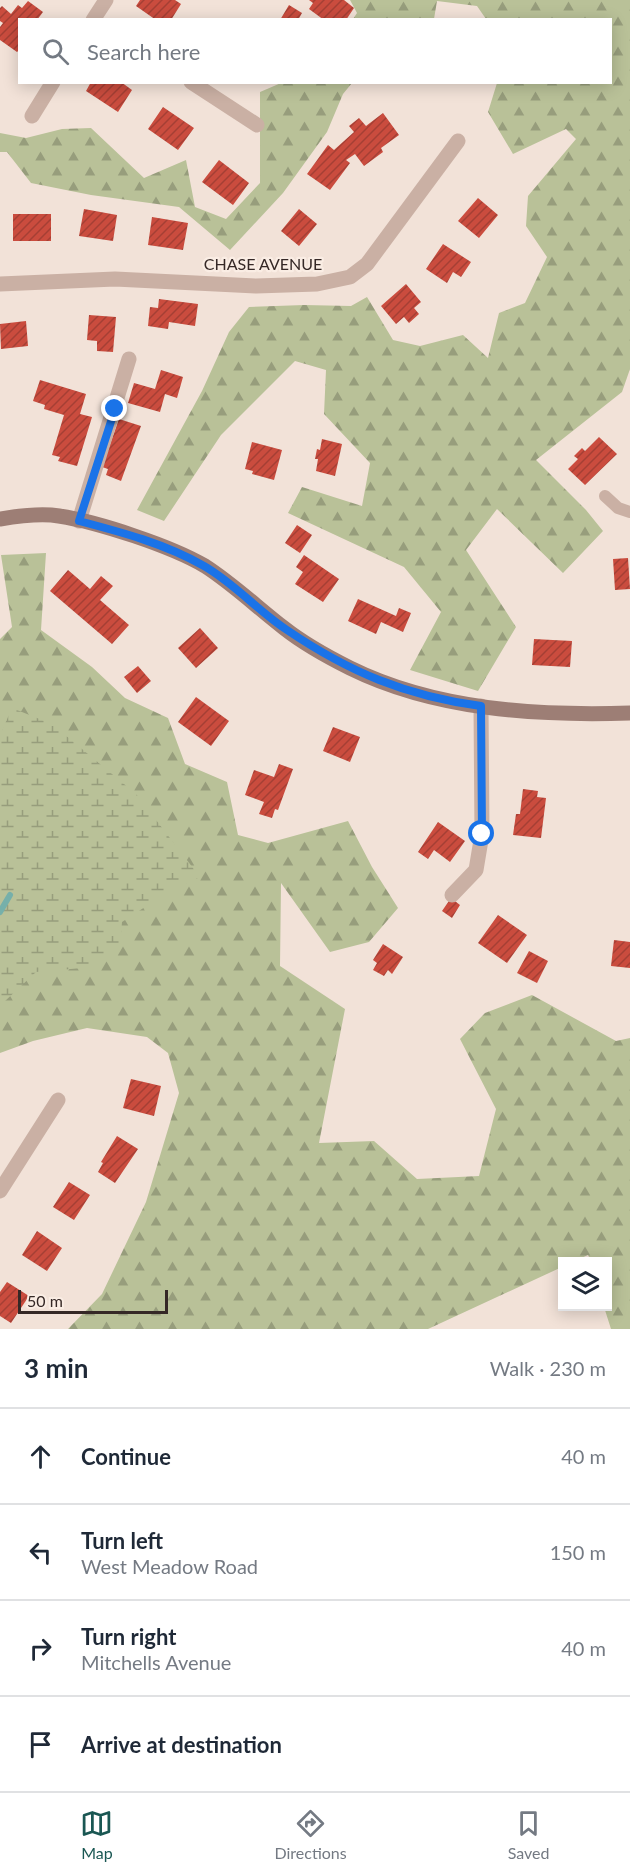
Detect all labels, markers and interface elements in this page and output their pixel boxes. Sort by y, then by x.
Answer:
search box [18,18,612,84]
icon: search [39,35,72,68]
text: Search here [87,38,200,65]
street label: CHASE AVENUE [204,254,322,273]
route end [101,395,127,421]
route start [468,820,494,846]
map controls [558,1257,612,1311]
button: layers [558,1257,612,1311]
scale bar [18,1287,168,1314]
text: 50 m [27,1291,63,1310]
text: 3 min [24,1352,88,1384]
text: Walk · 230 m [490,1356,606,1380]
icon: ahead [24,1440,57,1473]
text: Continue [81,1443,171,1470]
text: 40 m [561,1444,606,1468]
text: Turn left [81,1527,163,1554]
icon: left [24,1536,57,1569]
text: 150 m [550,1540,606,1564]
text: West Meadow Road [81,1554,258,1578]
text: Turn right [81,1623,176,1650]
icon: right [24,1632,57,1665]
text: 40 m [561,1636,606,1660]
text: Mitchells Avenue [81,1650,231,1674]
icon: arrive [24,1728,57,1761]
text: Arrive at destination [81,1731,282,1758]
tab: Map [80,1807,113,1862]
tab: Directions [274,1807,347,1862]
tab: Saved [508,1807,549,1862]

